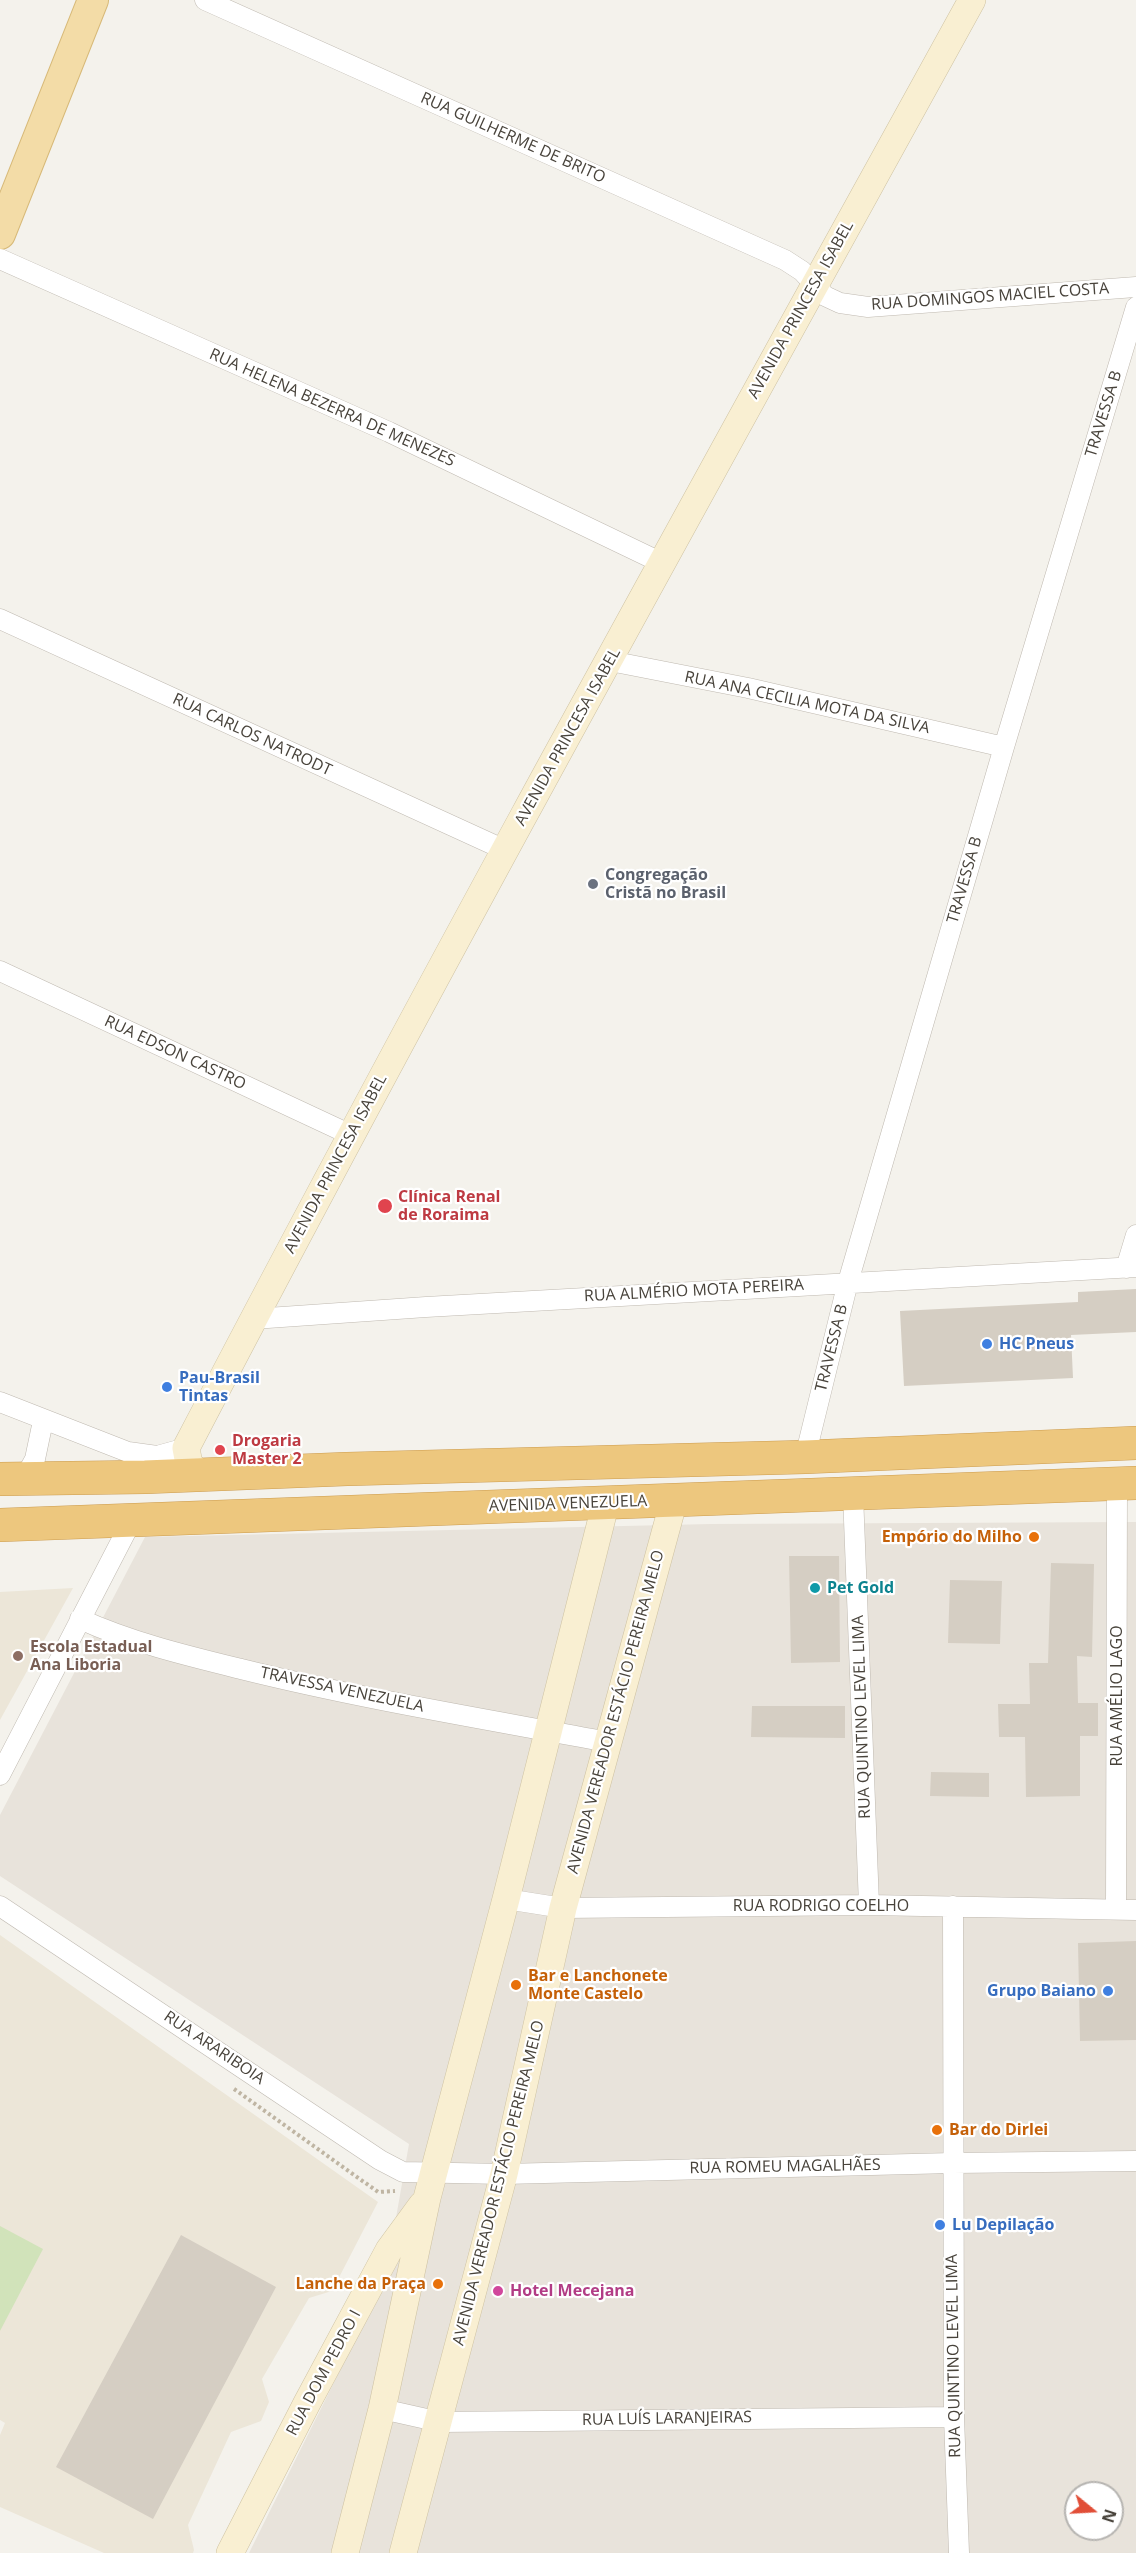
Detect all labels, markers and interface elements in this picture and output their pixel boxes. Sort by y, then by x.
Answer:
street label: RUA GUILHERME DE BRITO [418,88,608,188]
street label: AVENIDA PRINCESA ISABEL [744,218,858,402]
street label: RUA DOMINGOS MACIEL COSTA [870,279,1110,315]
street label: RUA HELENA BEZERRA DE MENEZES [206,345,458,471]
street label: TRAVESSA B [1082,368,1126,460]
street label: AVENIDA PRINCESA ISABEL [511,645,625,829]
street label: RUA ANA CECILIA MOTA DA SILVA [683,668,931,738]
street label: RUA CARLOS NATRODT [169,690,335,780]
street label: TRAVESSA B [943,834,987,926]
place label: Congregação Cristã no Brasil [605,865,726,903]
marker: Congregação Cristã no Brasil [586,877,600,891]
street label: RUA EDSON CASTRO [101,1012,249,1094]
street label: AVENIDA PRINCESA ISABEL [281,1071,391,1257]
place label: Clínica Renal de Roraima [398,1187,500,1225]
marker: Clínica Renal de Roraima [376,1197,394,1215]
street label: RUA ALMÉRIO MOTA PEREIRA [584,1276,804,1306]
street label: TRAVESSA B [812,1302,852,1394]
place label: HC Pneus [999,1334,1074,1354]
marker: HC Pneus [980,1337,994,1351]
place label: Pau-Brasil Tintas [179,1368,260,1406]
marker: Pau-Brasil Tintas [160,1380,174,1394]
place label: Drogaria Master 2 [232,1431,302,1469]
marker: Drogaria Master 2 [213,1443,227,1457]
street label: AVENIDA VENEZUELA [488,1492,648,1516]
place label: Empório do Milho [882,1527,1022,1547]
marker: Empório do Milho [1027,1530,1041,1544]
street label: AVENIDA VEREADOR ESTÁCIO PEREIRA MELO [563,1548,669,1876]
place label: Pet Gold [827,1578,894,1598]
marker: Pet Gold [808,1581,822,1595]
street label: RUA QUINTINO LEVEL LIMA [849,1615,875,1819]
street label: RUA AMÉLIO LAGO [1107,1625,1127,1767]
place label: Escola Estadual Ana Liboria [30,1637,152,1675]
marker: Escola Estadual Ana Liboria [11,1649,25,1663]
street label: TRAVESSA VENEZUELA [259,1663,425,1717]
street label: RUA RODRIGO COELHO [733,1896,909,1916]
place label: Bar e Lanchonete Monte Castelo [528,1966,668,2004]
marker: Bar e Lanchonete Monte Castelo [509,1978,523,1992]
place label: Grupo Baiano [987,1981,1096,2001]
marker: Grupo Baiano [1101,1984,1115,1998]
street label: RUA ARARIBOIA [160,2007,268,2089]
street label: AVENIDA VEREADOR ESTÁCIO PEREIRA MELO [449,2019,549,2347]
place label: Bar do Dirlei [949,2120,1048,2140]
marker: Bar do Dirlei [930,2123,944,2137]
street label: RUA ROMEU MAGALHÃES [689,2156,881,2178]
place label: Lu Depilação [952,2215,1054,2235]
marker: Lu Depilação [933,2218,947,2232]
street label: RUA QUINTINO LEVEL LIMA [943,2254,965,2458]
place label: Lanche da Praça [296,2274,426,2294]
marker: Lanche da Praça [431,2277,445,2291]
place label: Hotel Mecejana [510,2281,635,2301]
marker: Hotel Mecejana [491,2284,505,2298]
street label: RUA DOM PEDRO I [283,2307,365,2439]
street label: RUA LUÍS LARANJEIRAS [582,2408,752,2430]
north arrow [1064,2481,1124,2541]
text: N [1097,2506,1122,2526]

